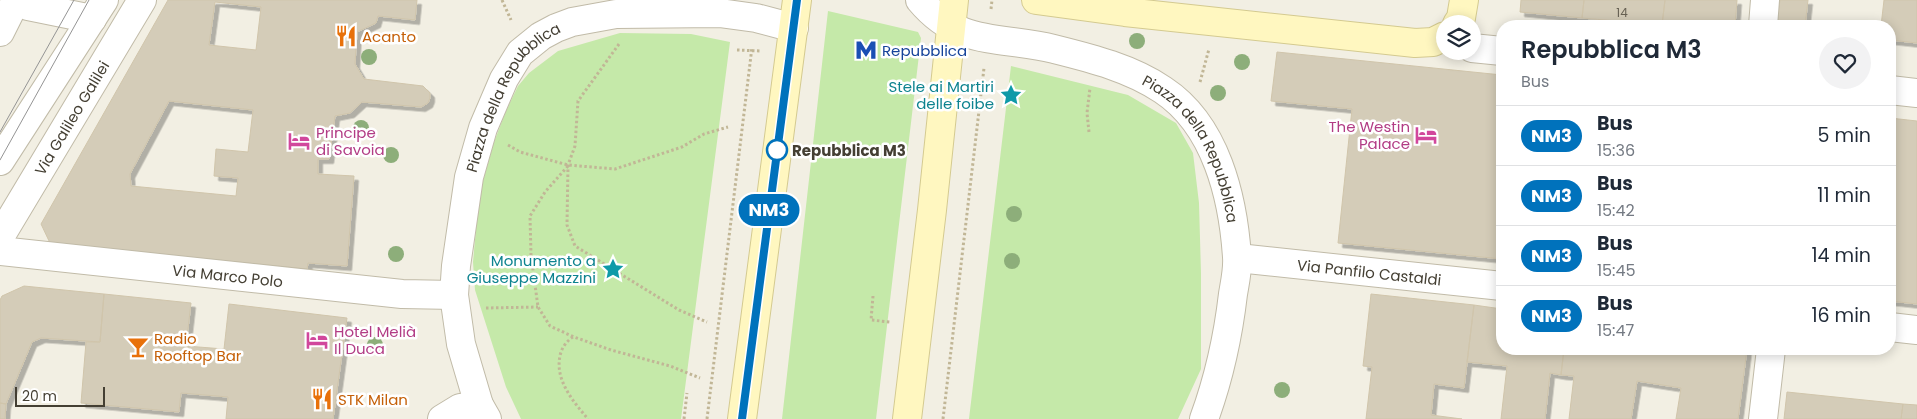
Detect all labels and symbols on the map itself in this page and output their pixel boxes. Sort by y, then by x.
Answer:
house number: 14 [1616,4,1628,21]
street label: Piazza della Repubblica [460,17,564,175]
restaurant icon: Acanto [333,23,359,49]
place label: Acanto [362,26,416,47]
metro station icon: Repubblica [853,37,879,63]
place label: Repubblica [882,40,967,61]
street label: Via Galileo Galilei [29,57,114,179]
street label: Piazza della Repubblica [1139,69,1244,224]
place label: Stele ai Martiri delle foibe [889,76,994,114]
place icon: Stele ai Martiri delle foibe [998,82,1024,108]
place label: The Westin Palace [1328,116,1410,154]
place label: Principe di Savoia [316,122,385,160]
hotel icon: The Westin Palace [1413,122,1439,148]
hotel icon: Principe di Savoia [286,128,312,154]
marker: Repubblica M3 [766,139,788,161]
place label: Repubblica M3 [792,140,906,161]
line badge: NM3 [740,194,798,226]
place label: Monumento a Giuseppe Mazzini [467,250,596,288]
street label: Via Panfilo Castaldi [1296,254,1443,290]
place icon: Monumento a Giuseppe Mazzini [600,256,626,282]
street label: Via Marco Polo [171,259,284,292]
place label: Hotel Melià Il Duca [334,321,416,359]
hotel icon: Hotel Melià Il Duca [304,327,330,353]
place label: Radio Rooftop Bar [154,328,242,366]
bar icon: Radio Rooftop Bar [125,334,151,360]
scale bar [15,384,105,407]
restaurant icon: STK Milan [309,386,335,412]
place label: STK Milan [338,389,408,410]

